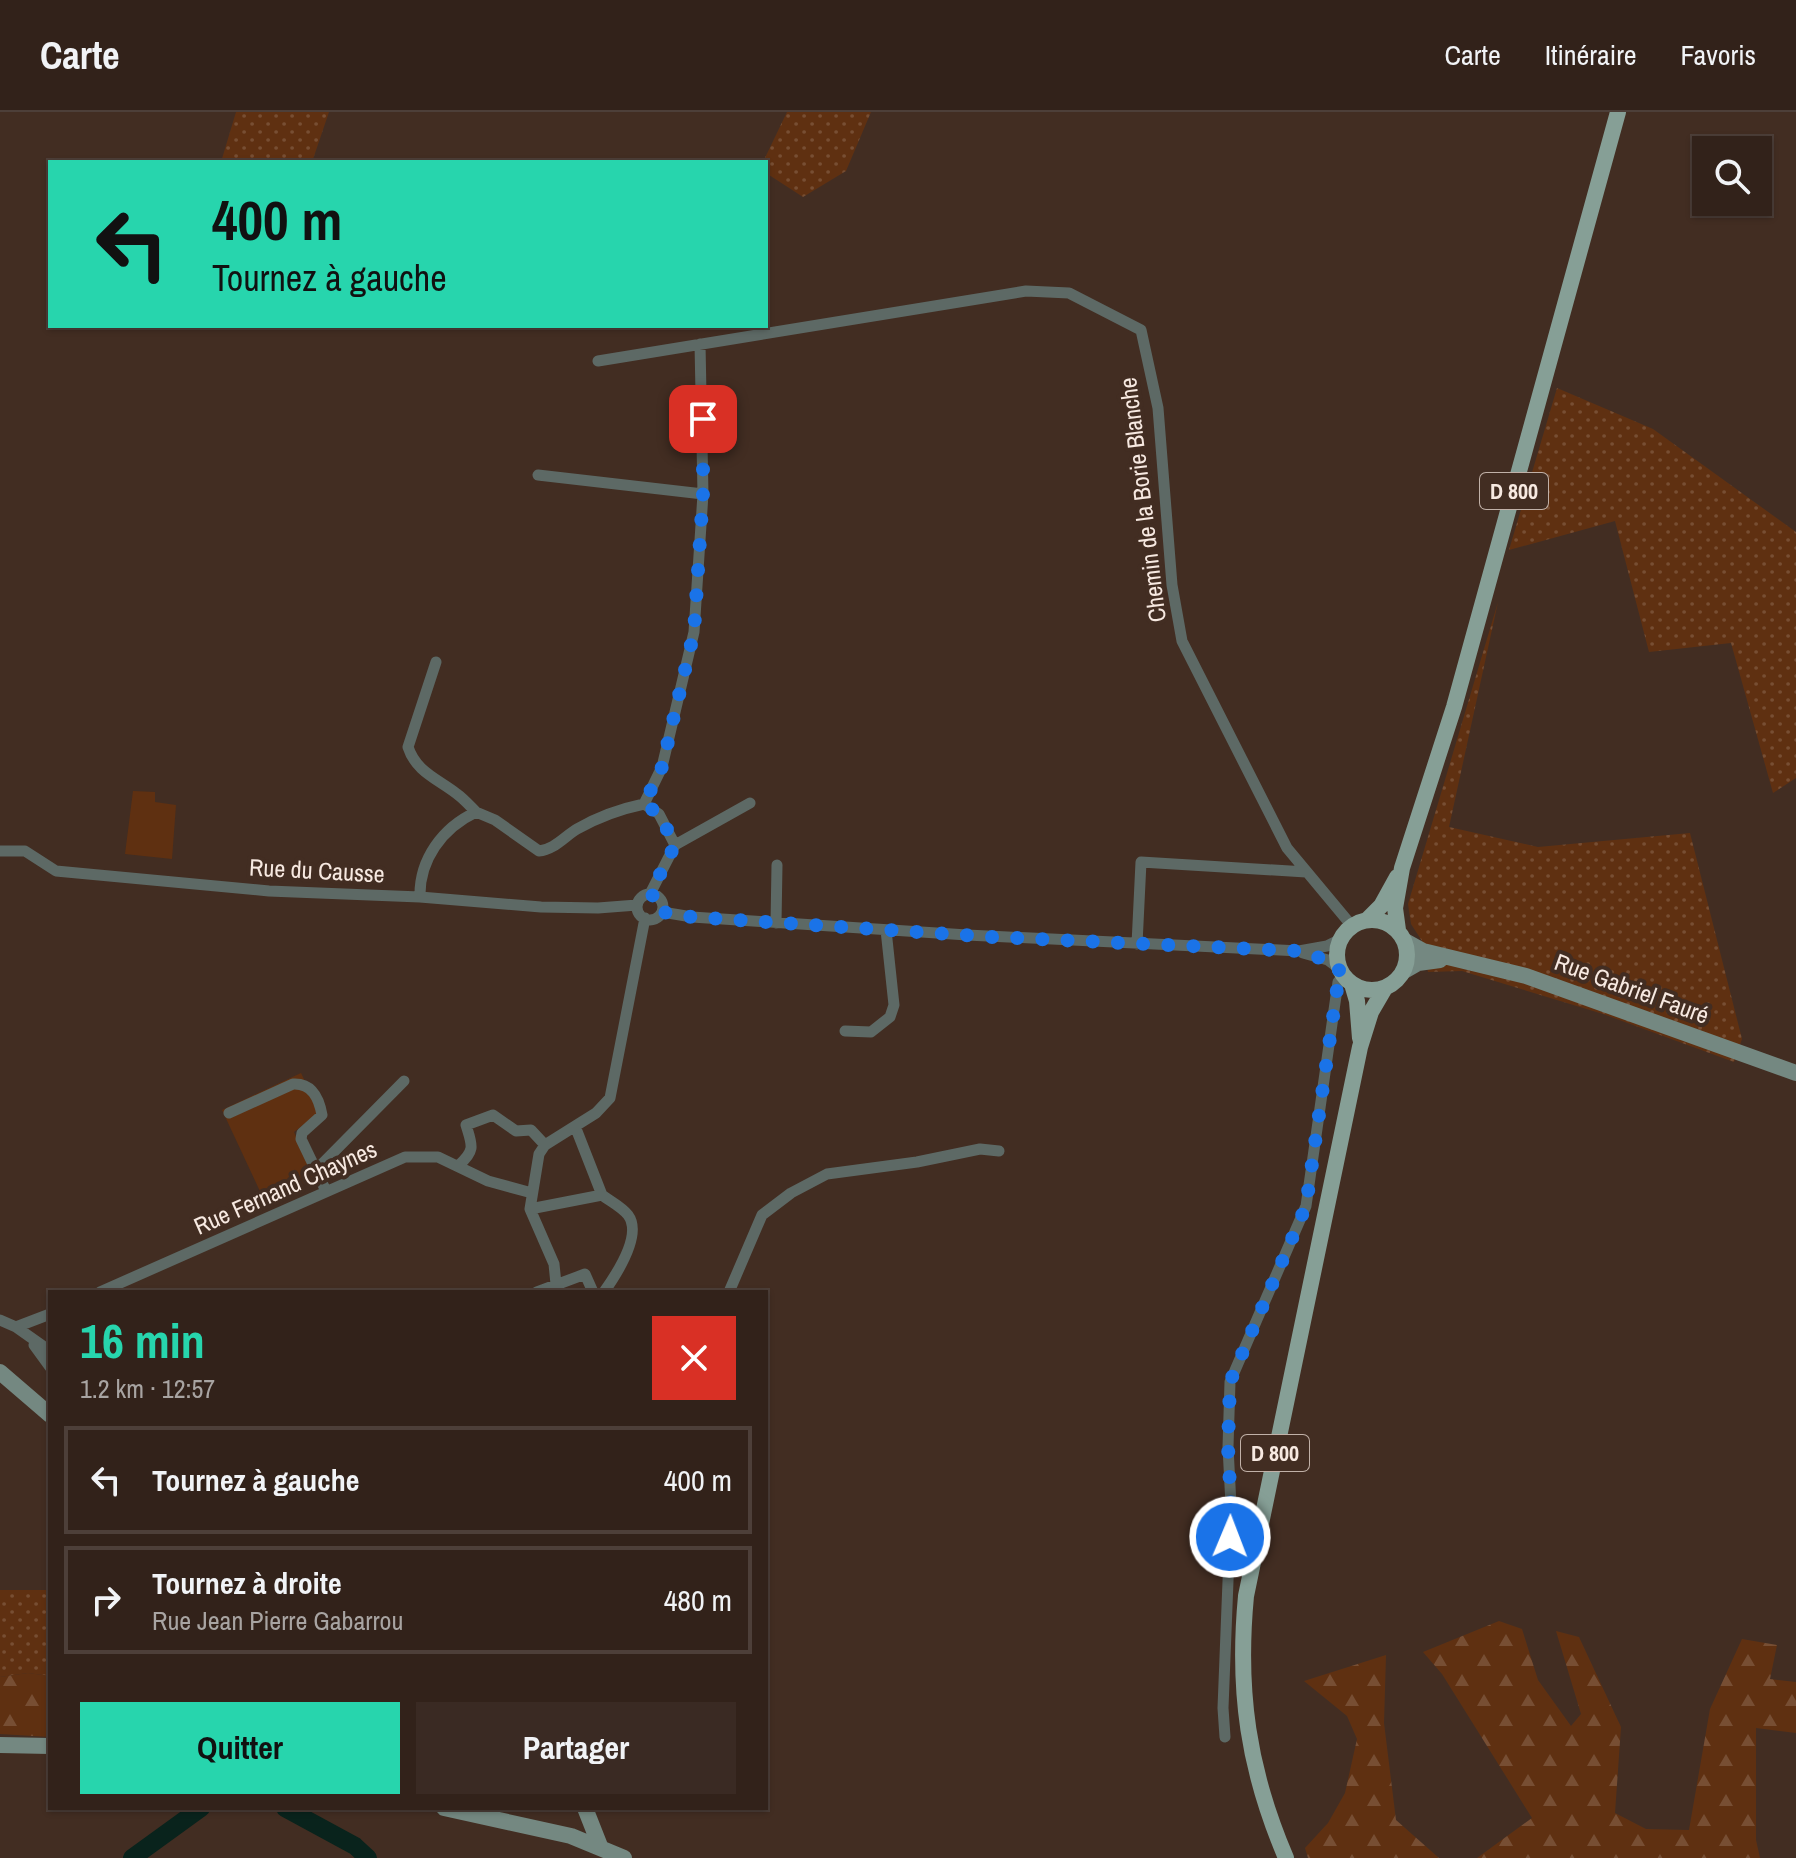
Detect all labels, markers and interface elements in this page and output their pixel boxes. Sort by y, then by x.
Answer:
text: Carte [40,30,120,81]
text: Carte [1445,36,1501,74]
text: Itinéraire [1545,36,1637,74]
text: Favoris [1681,36,1756,74]
map controls [1692,136,1772,216]
button: search [1692,136,1772,216]
text: 400 m [212,182,342,257]
icon: left [80,192,184,296]
text: Tournez à gauche [212,254,447,302]
street label: Chemin de la Borie Blanche [1111,376,1173,624]
pin [669,385,737,453]
icon: arrive [681,397,725,441]
road number: D 800 [1480,473,1548,509]
street label: Rue du Causse [248,850,386,890]
street label: Rue Gabriel Fauré [1550,945,1714,1031]
street label: Rue Fernand Chaynes [188,1132,382,1242]
text: 16 min [80,1308,205,1373]
button: close [652,1316,736,1400]
text: 1.2 km · 12:57 [80,1371,215,1406]
road number: D 800 [1241,1435,1309,1471]
icon: left [84,1458,128,1502]
text: Tournez à gauche [152,1460,359,1500]
text: 400 m [664,1460,732,1500]
position arrow [1188,1495,1272,1579]
text: Tournez à droite [152,1563,342,1603]
icon: right [84,1578,128,1622]
text: 480 m [664,1580,732,1620]
text: Rue Jean Pierre Gabarrou [152,1603,403,1638]
button: Quitter [80,1702,400,1794]
button: Partager [416,1702,736,1794]

